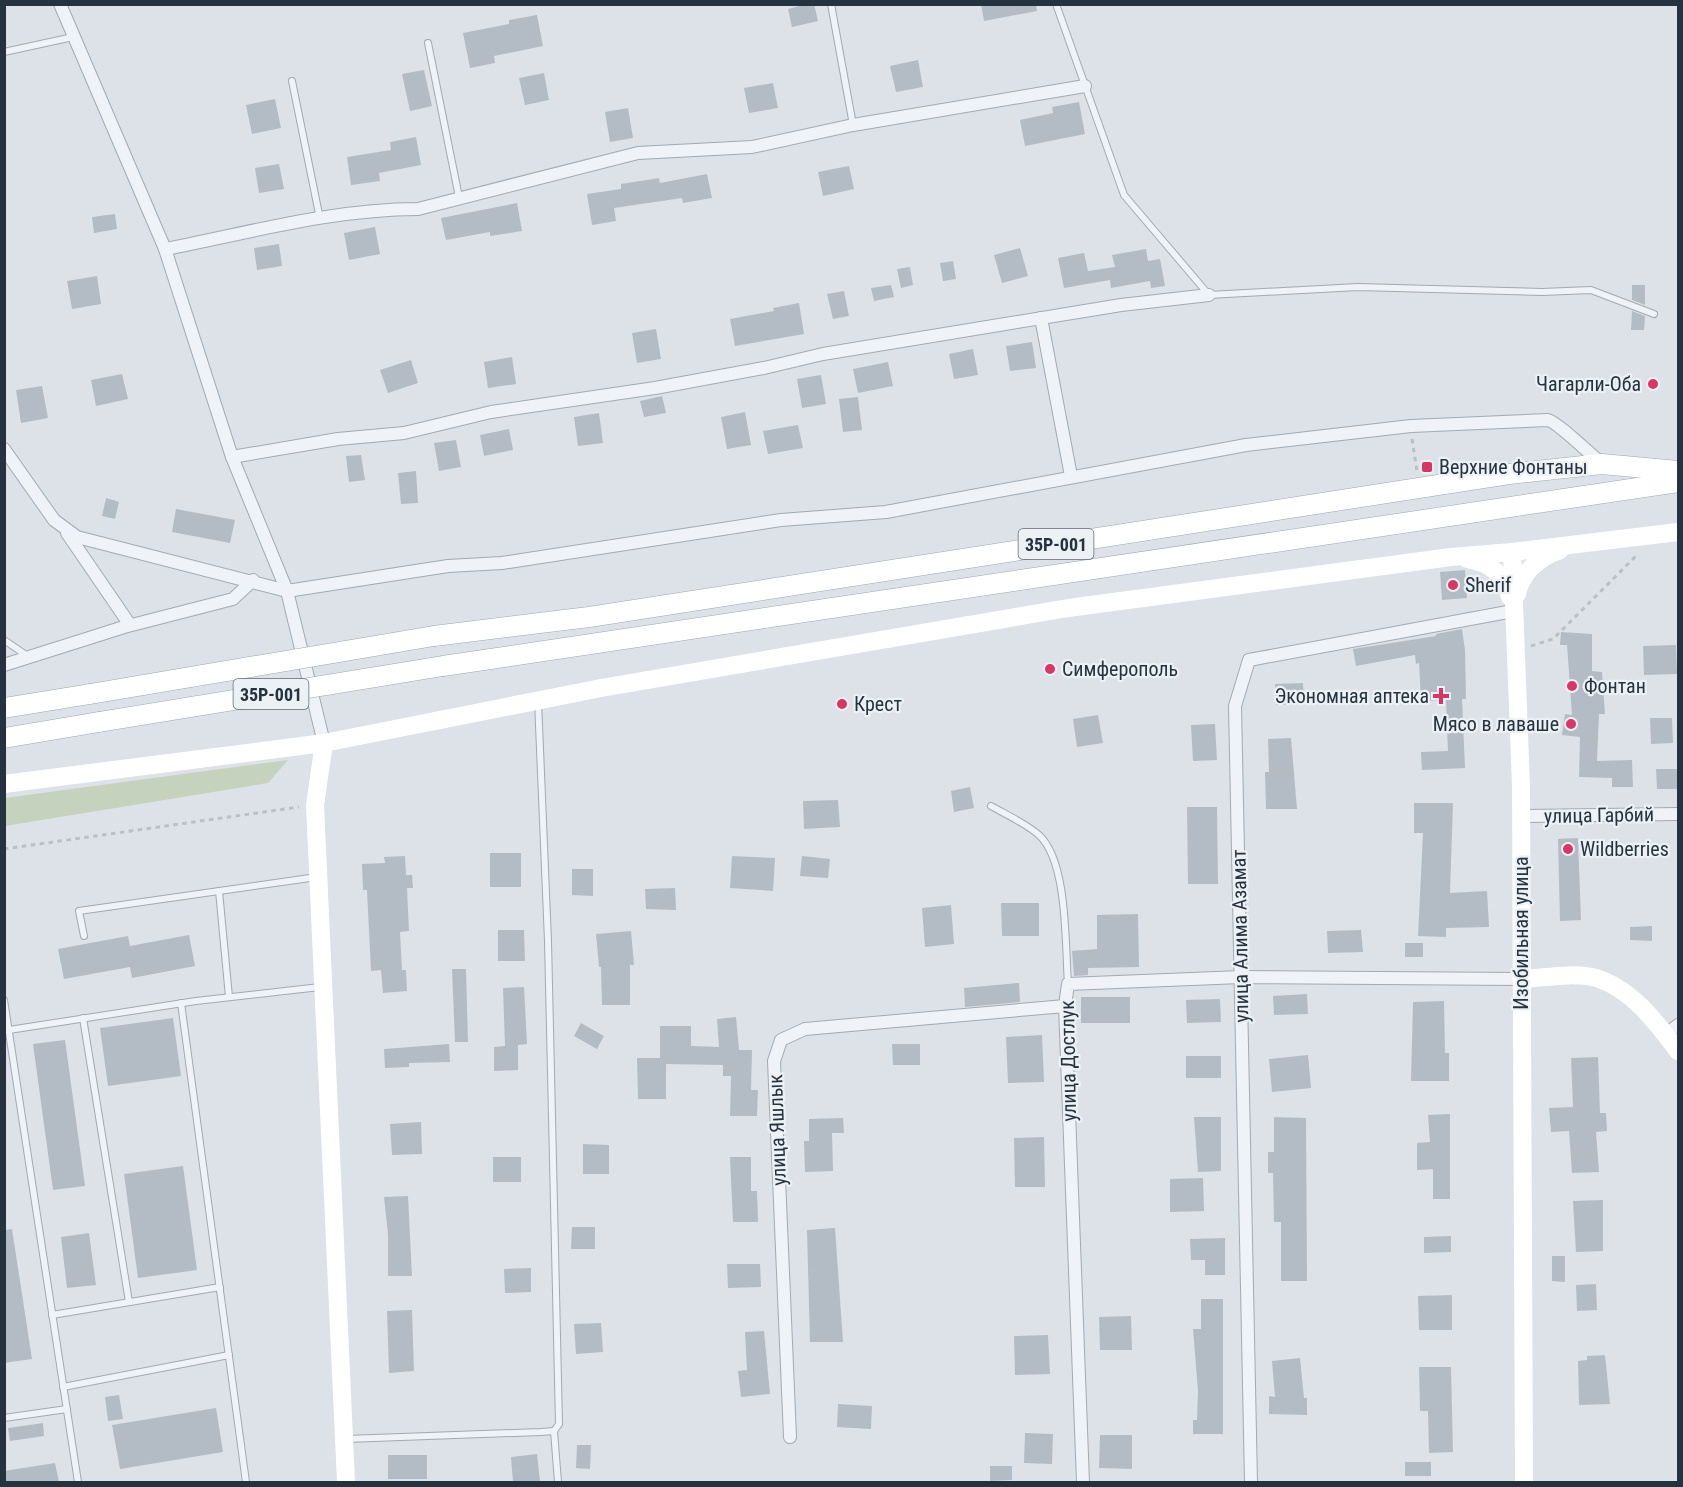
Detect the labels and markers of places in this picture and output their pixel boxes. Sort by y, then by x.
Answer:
place label: Чагарли-Оба [1536,372,1641,396]
marker: Чагарли-Оба [1646,377,1660,391]
place label: Верхние Фонтаны [1439,455,1588,479]
marker: Верхние Фонтаны [1420,460,1434,474]
place label: Sherif [1465,573,1512,597]
marker: Sherif [1446,578,1460,592]
place label: Симферополь [1062,657,1178,681]
marker: Симферополь [1043,662,1057,676]
place label: Фонтан [1584,674,1646,698]
marker: Фонтан [1565,679,1579,693]
place label: Экономная аптека [1275,684,1429,708]
marker: Экономная аптека [1434,689,1448,703]
place label: Крест [854,692,902,716]
marker: Крест [835,697,849,711]
place label: Мясо в лаваше [1433,712,1559,736]
marker: Мясо в лаваше [1564,717,1578,731]
place label: Wildberries [1580,837,1669,861]
marker: Wildberries [1561,842,1575,856]

